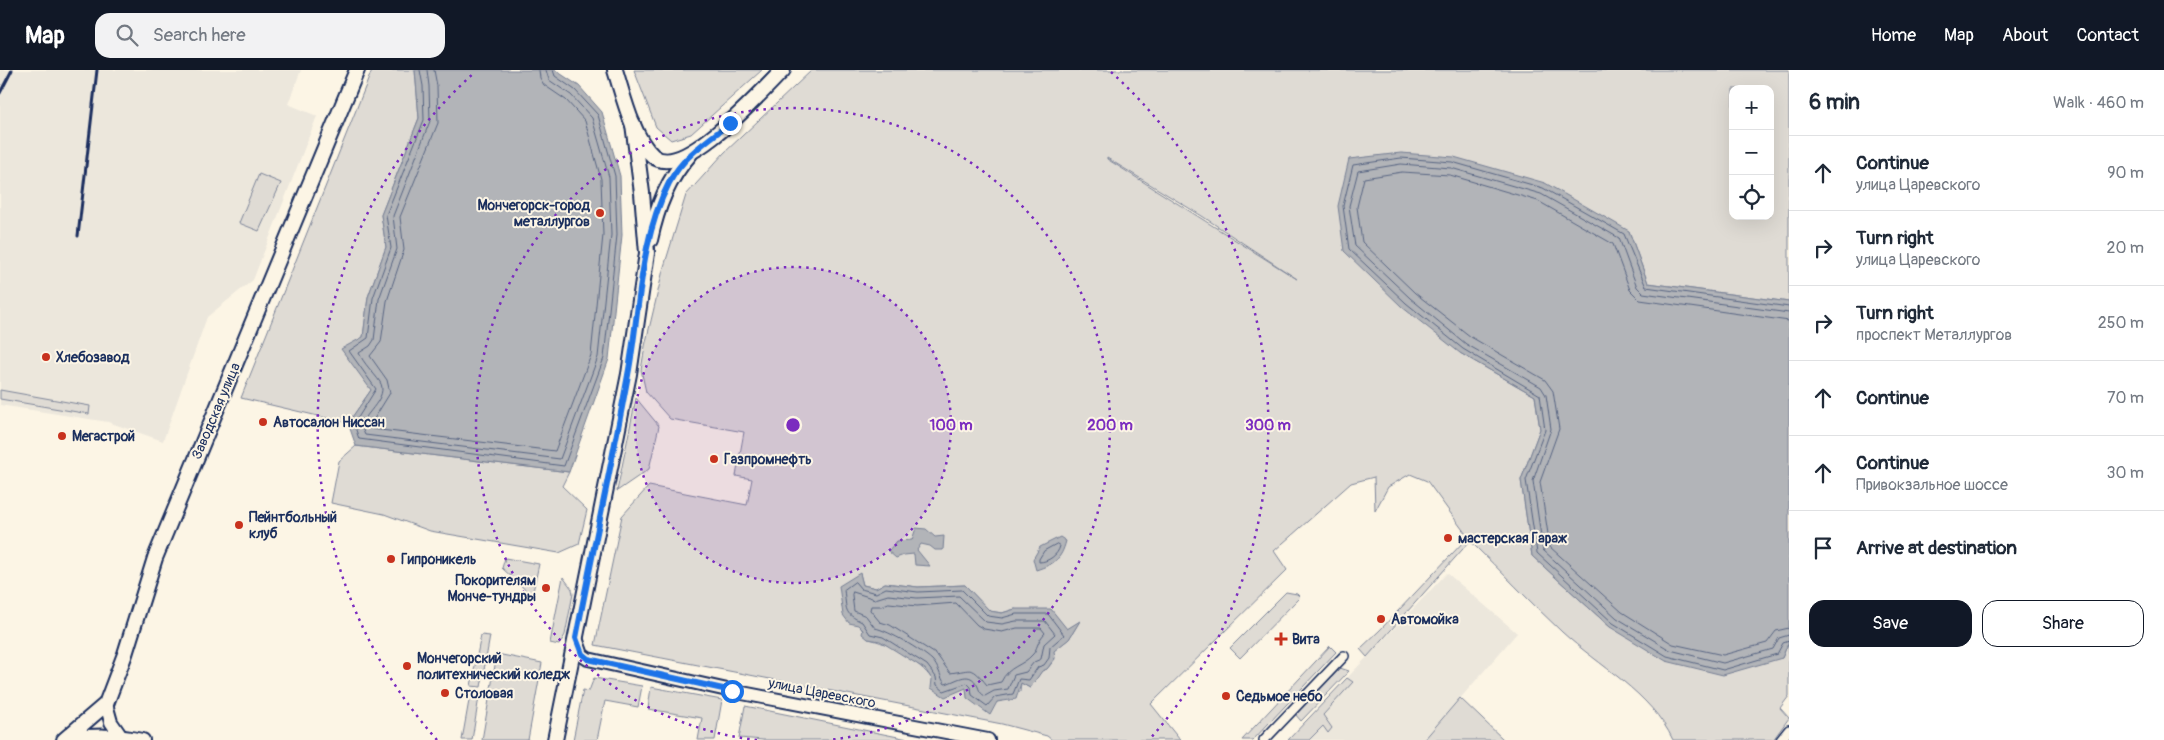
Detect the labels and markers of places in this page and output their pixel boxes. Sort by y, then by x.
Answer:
place label: Мончегорск-город металлургов [477,197,591,230]
marker: Мончегорск-город металлургов [594,207,606,219]
place label: Хлебозавод [56,349,130,366]
marker: Хлебозавод [40,351,52,363]
place label: Автосалон Ниссан [273,414,385,431]
marker: Автосалон Ниссан [257,416,269,428]
centre of rings [784,416,802,434]
place label: Мегастрой [72,428,135,445]
marker: Мегастрой [56,430,68,442]
place label: Газпромнефть [724,451,812,468]
marker: Газпромнефть [708,453,720,465]
place label: Пейнтбольный клуб [249,509,337,542]
marker: Пейнтбольный клуб [233,519,245,531]
place label: мастерская Гараж [1458,530,1568,547]
marker: мастерская Гараж [1442,532,1454,544]
place label: Гипроникель [401,551,476,568]
marker: Гипроникель [385,553,397,565]
place label: Покорителям Монче-тундры [447,572,536,605]
marker: Покорителям Монче-тундры [540,582,552,594]
place label: Автомойка [1391,611,1459,628]
marker: Автомойка [1375,613,1387,625]
place label: Вита [1292,631,1320,648]
marker: Вита [1274,632,1288,646]
place label: Мончегорский политехнический коледж [417,650,571,683]
marker: Мончегорский политехнический коледж [401,660,413,672]
place label: Столовая [455,685,513,702]
marker: Столовая [439,687,451,699]
place label: Седьмое небо [1236,688,1323,705]
marker: Седьмое небо [1220,690,1232,702]

